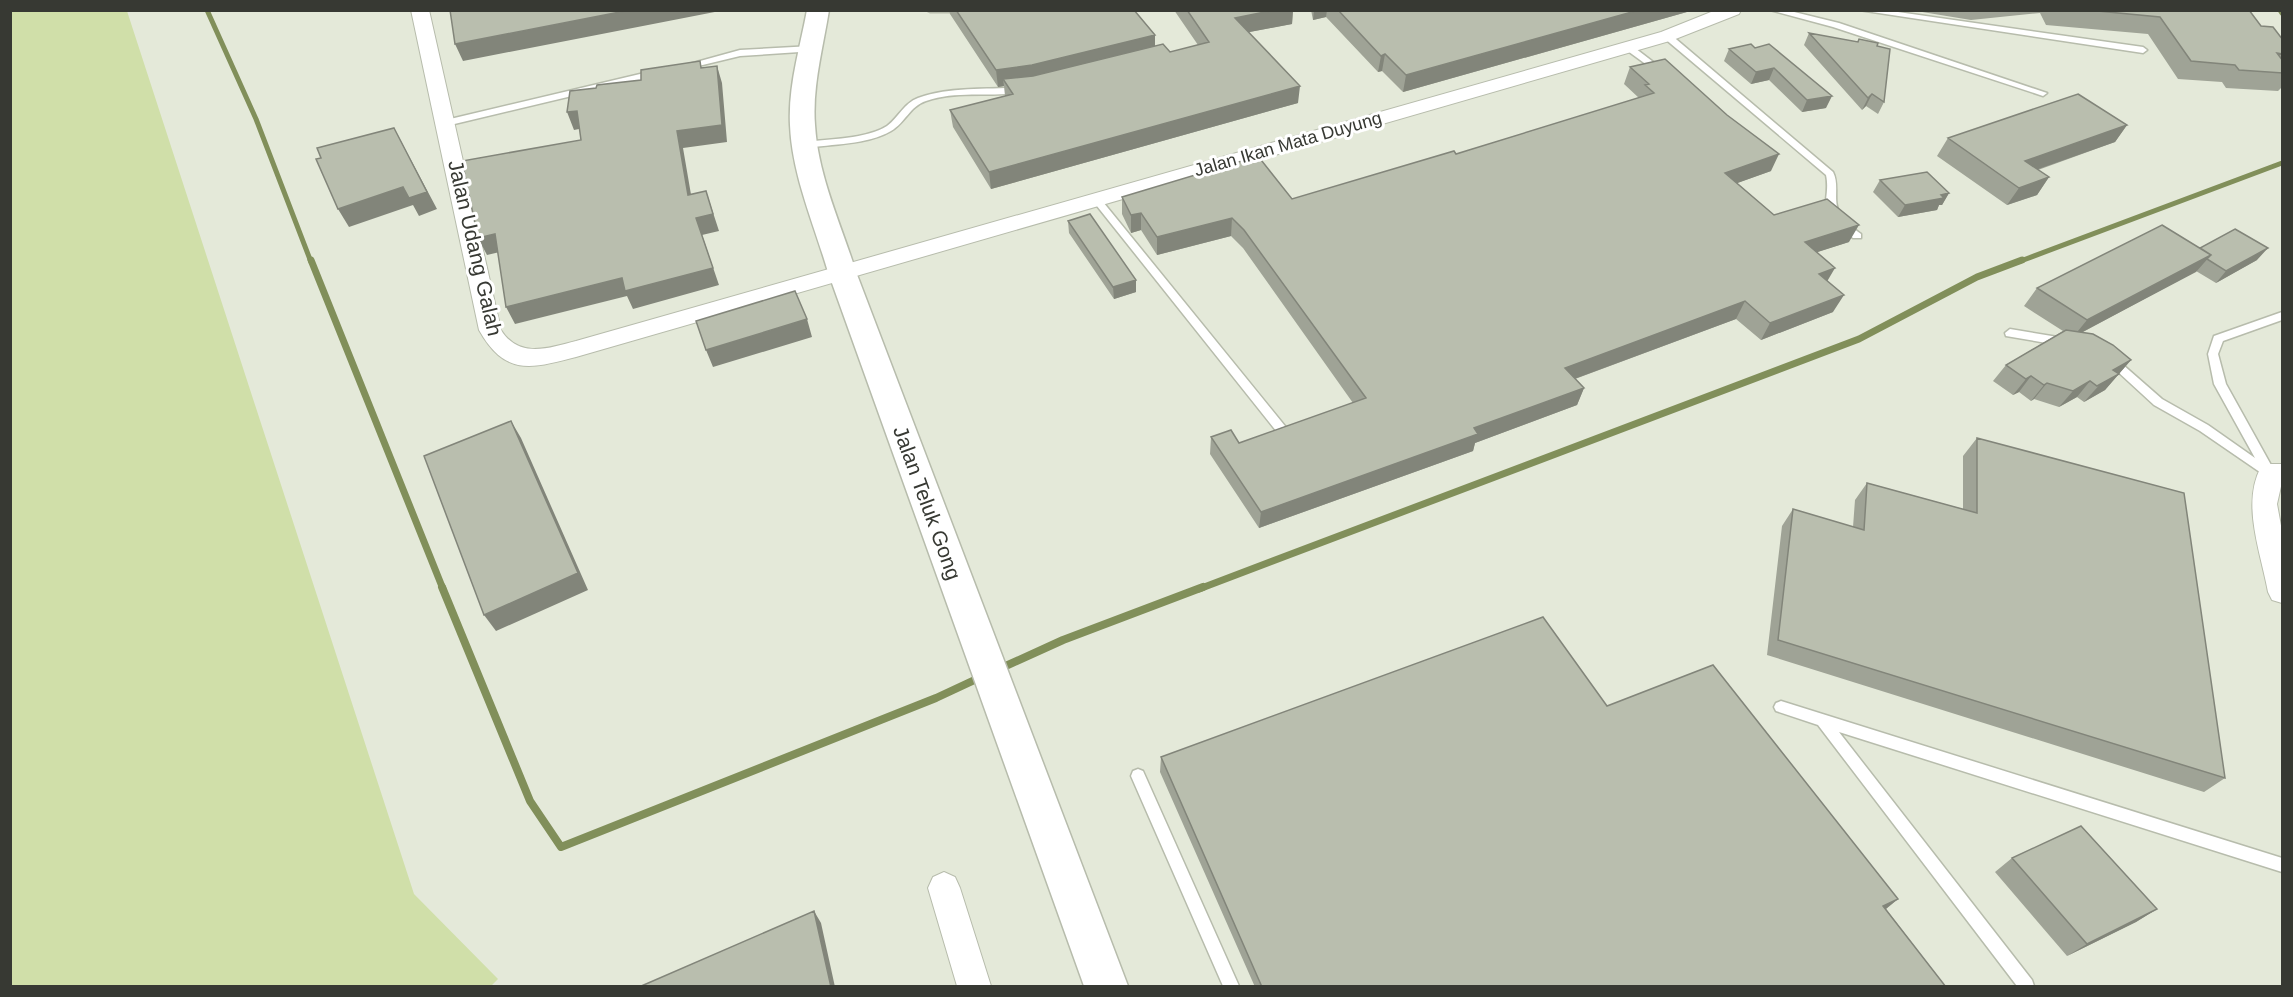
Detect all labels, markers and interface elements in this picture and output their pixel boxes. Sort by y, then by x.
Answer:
street label: Jalan Ikan Mata Duyung [1192,108,1384,180]
street label: Jalan Udang Galah [444,158,507,338]
street label: Jalan Teluk Gong [889,423,966,583]

